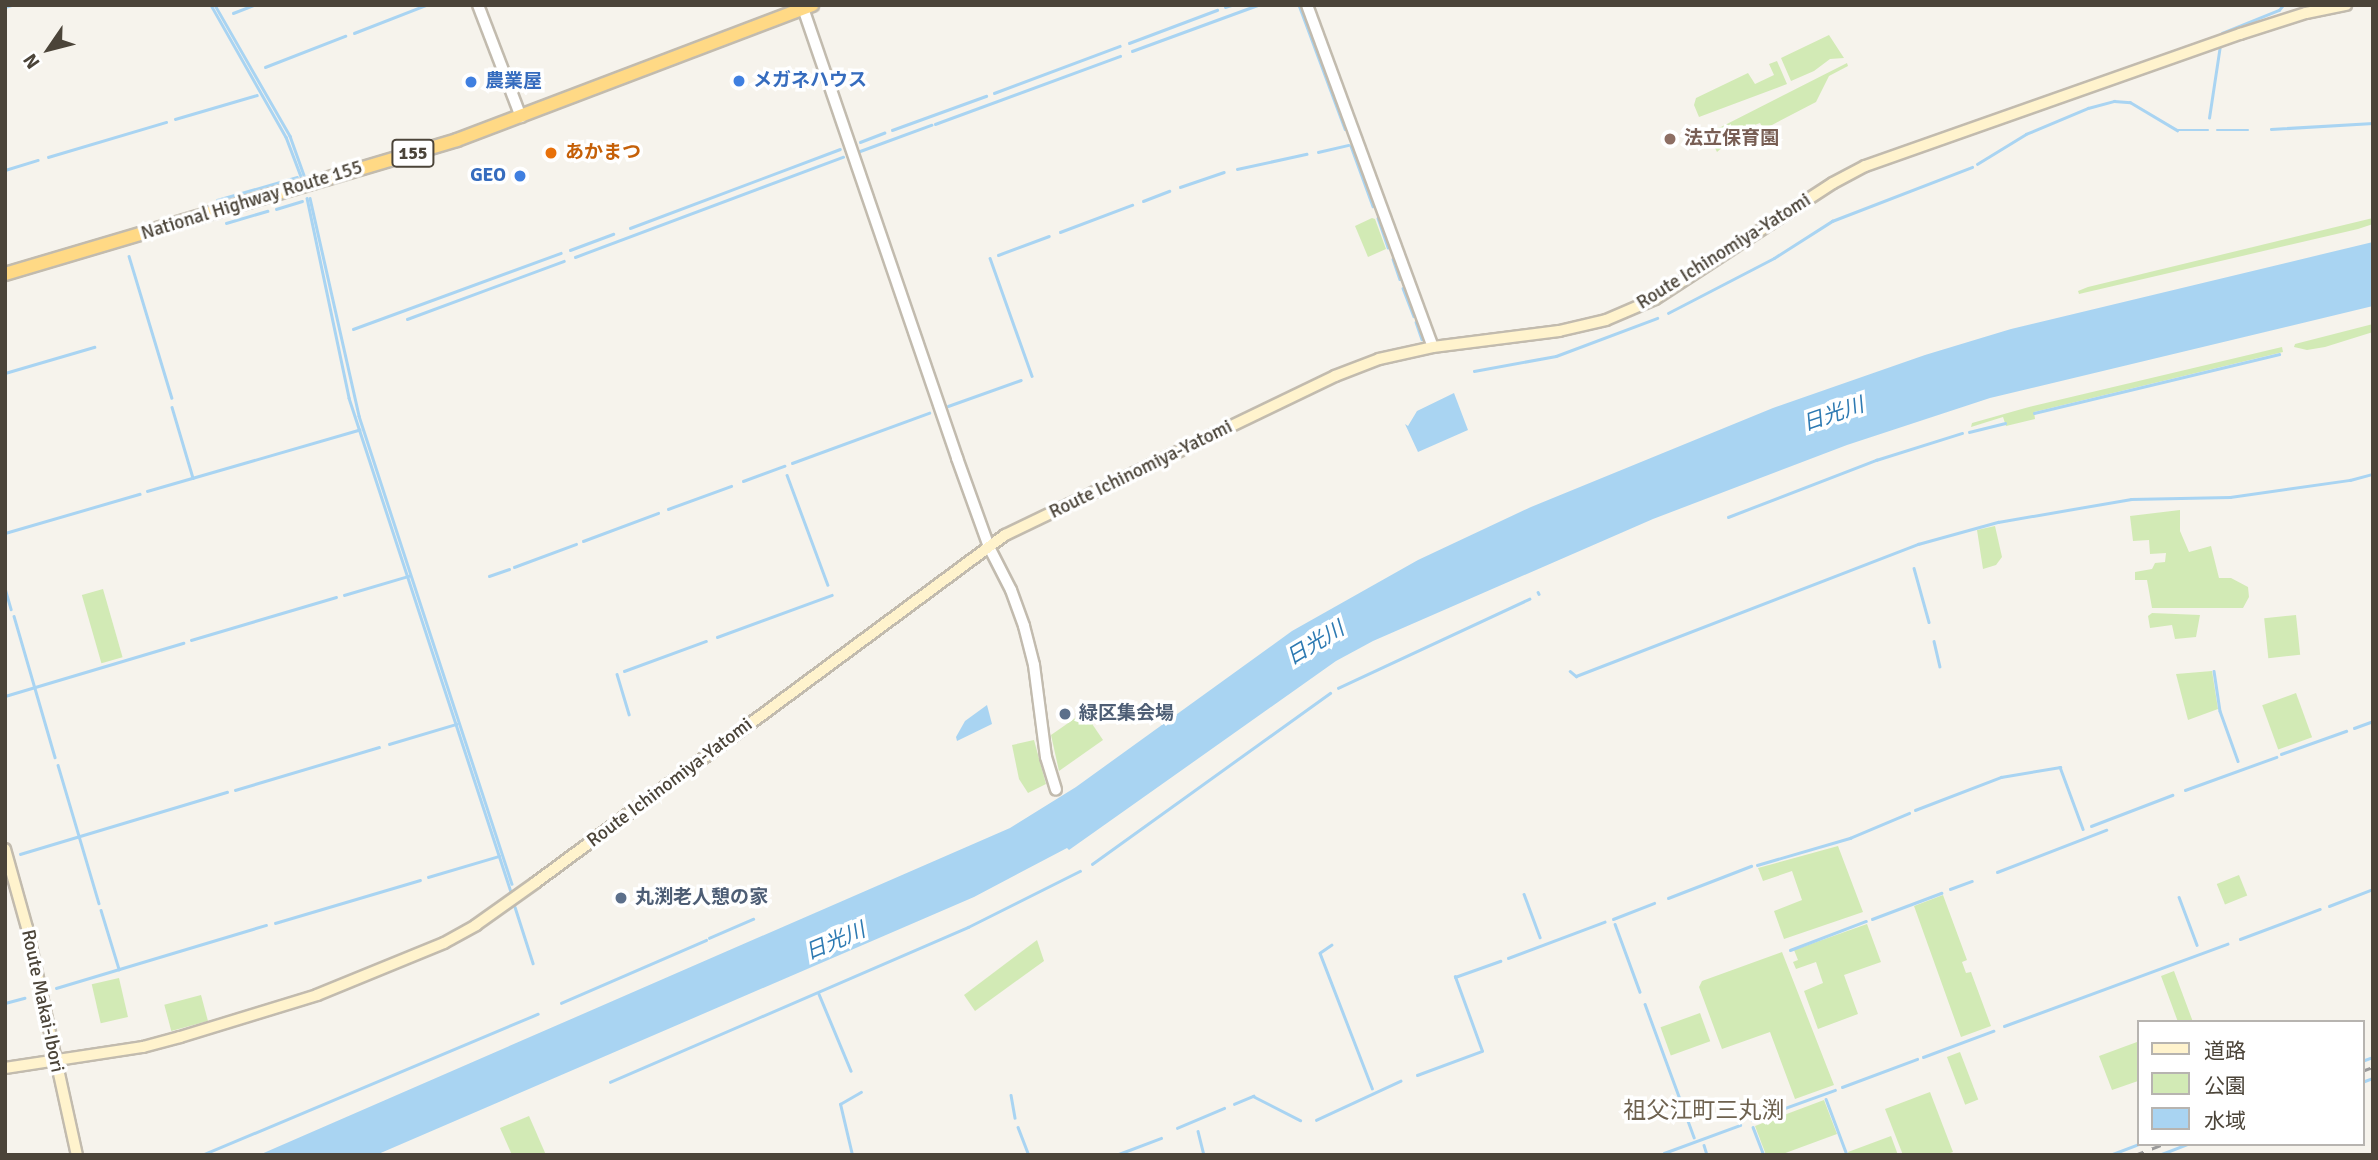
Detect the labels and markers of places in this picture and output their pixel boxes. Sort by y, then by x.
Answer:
place label: メガネハウス [753,70,867,92]
place label: 農業屋 [485,71,542,93]
marker: メガネハウス [731,73,747,89]
marker: 農業屋 [463,74,479,90]
place label: 法立保育園 [1684,128,1779,150]
marker: 法立保育園 [1662,131,1678,147]
place label: あかまつ [565,142,641,164]
marker: あかまつ [543,145,559,161]
place label: GEO [470,165,506,187]
marker: GEO [512,168,528,184]
place label: 緑区集会場 [1079,703,1174,725]
marker: 緑区集会場 [1057,706,1073,722]
place label: 丸渕老人憩の家 [635,887,768,909]
marker: 丸渕老人憩の家 [613,890,629,906]

